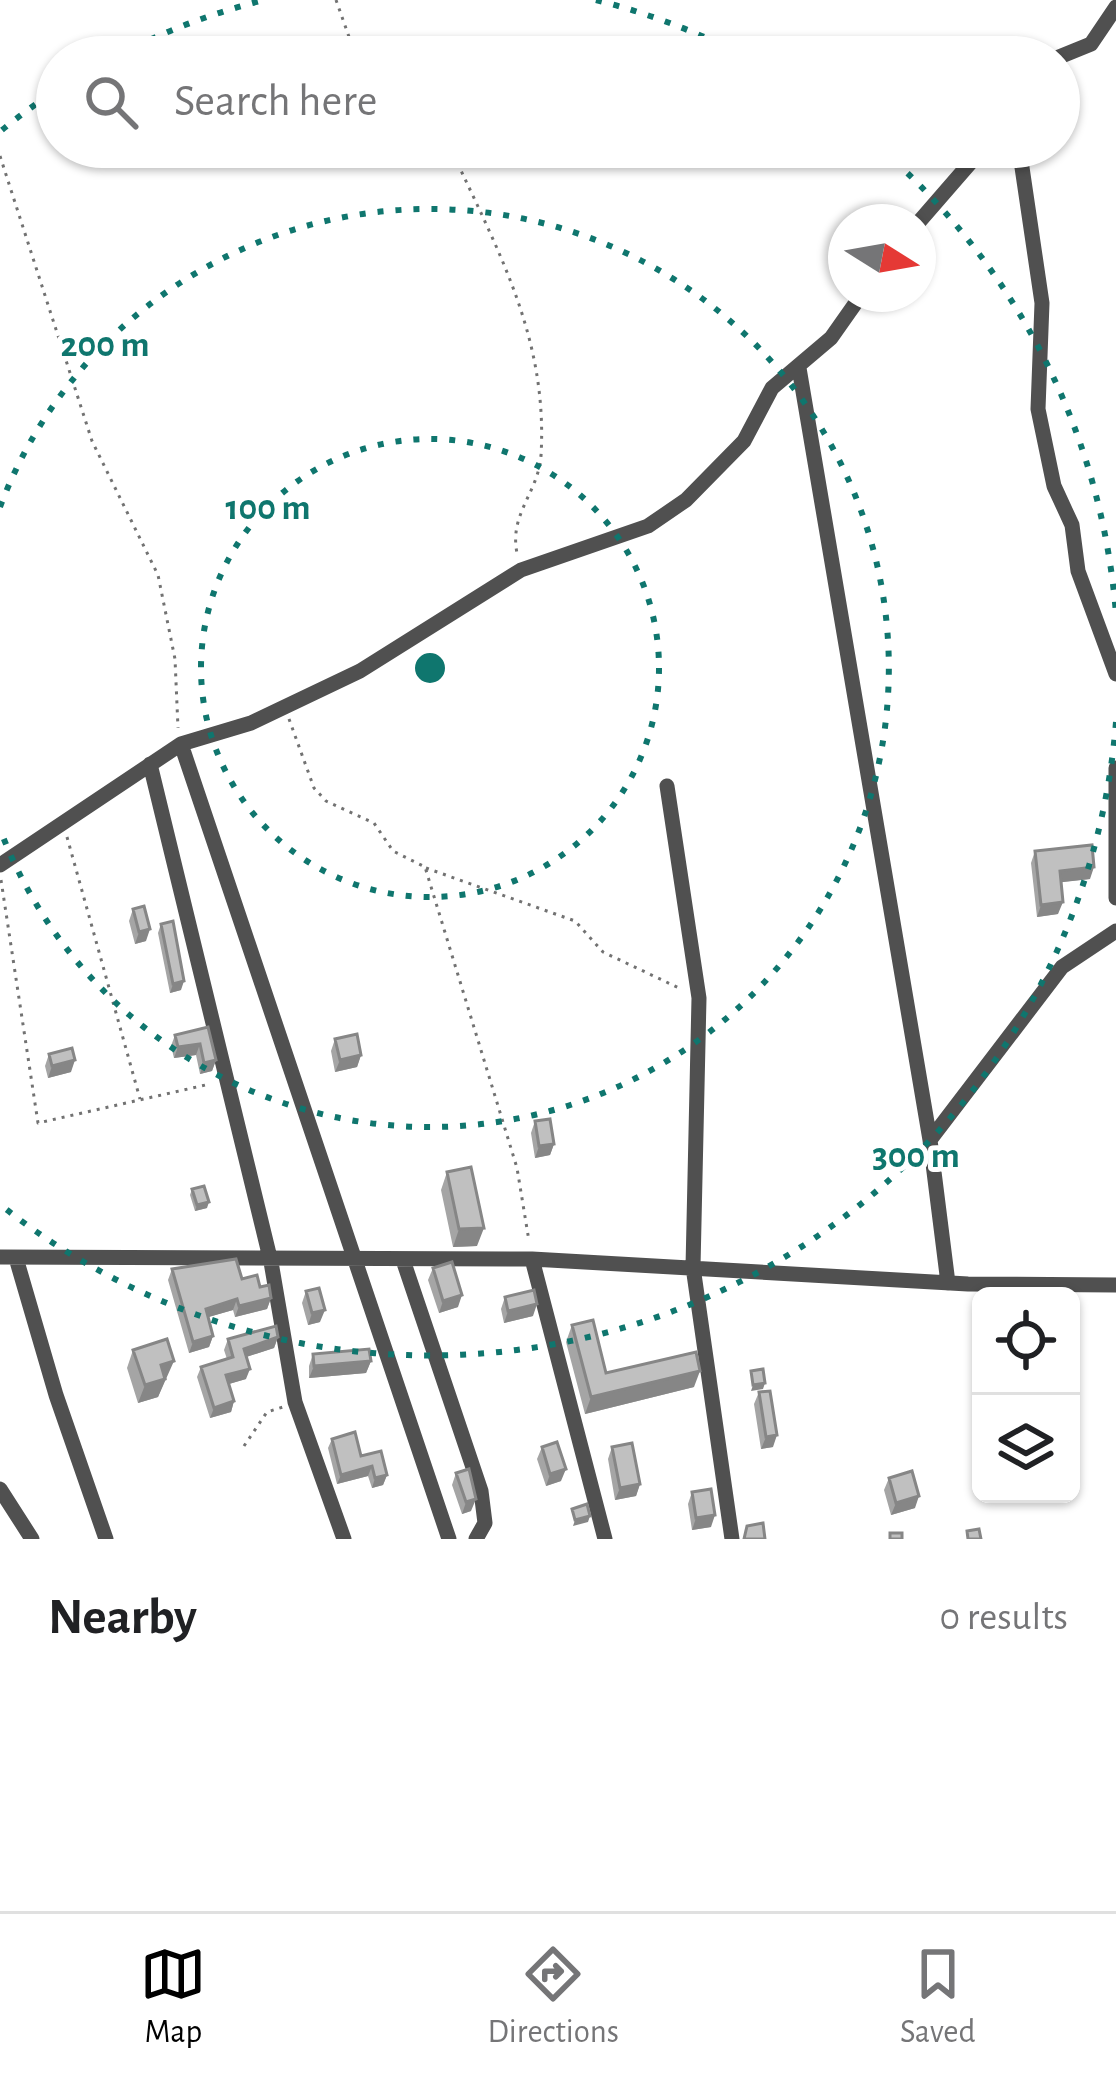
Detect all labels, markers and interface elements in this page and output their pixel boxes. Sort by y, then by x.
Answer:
search box [36,36,1080,168]
icon: search [78,69,144,135]
text: Search here [174,79,377,124]
north arrow [828,204,936,312]
text: 200 m [61,327,149,363]
text: 100 m [226,490,310,526]
centre of rings [409,647,451,689]
text: 300 m [872,1138,960,1174]
map controls [972,1287,1080,1503]
button: locate [972,1287,1080,1395]
button: layers [972,1395,1080,1503]
text: Nearby [48,1592,197,1643]
text: 0 results [940,1598,1068,1637]
tab: Map [140,1941,206,2053]
tab: Directions [487,1941,619,2053]
tab: Saved [900,1941,975,2053]

